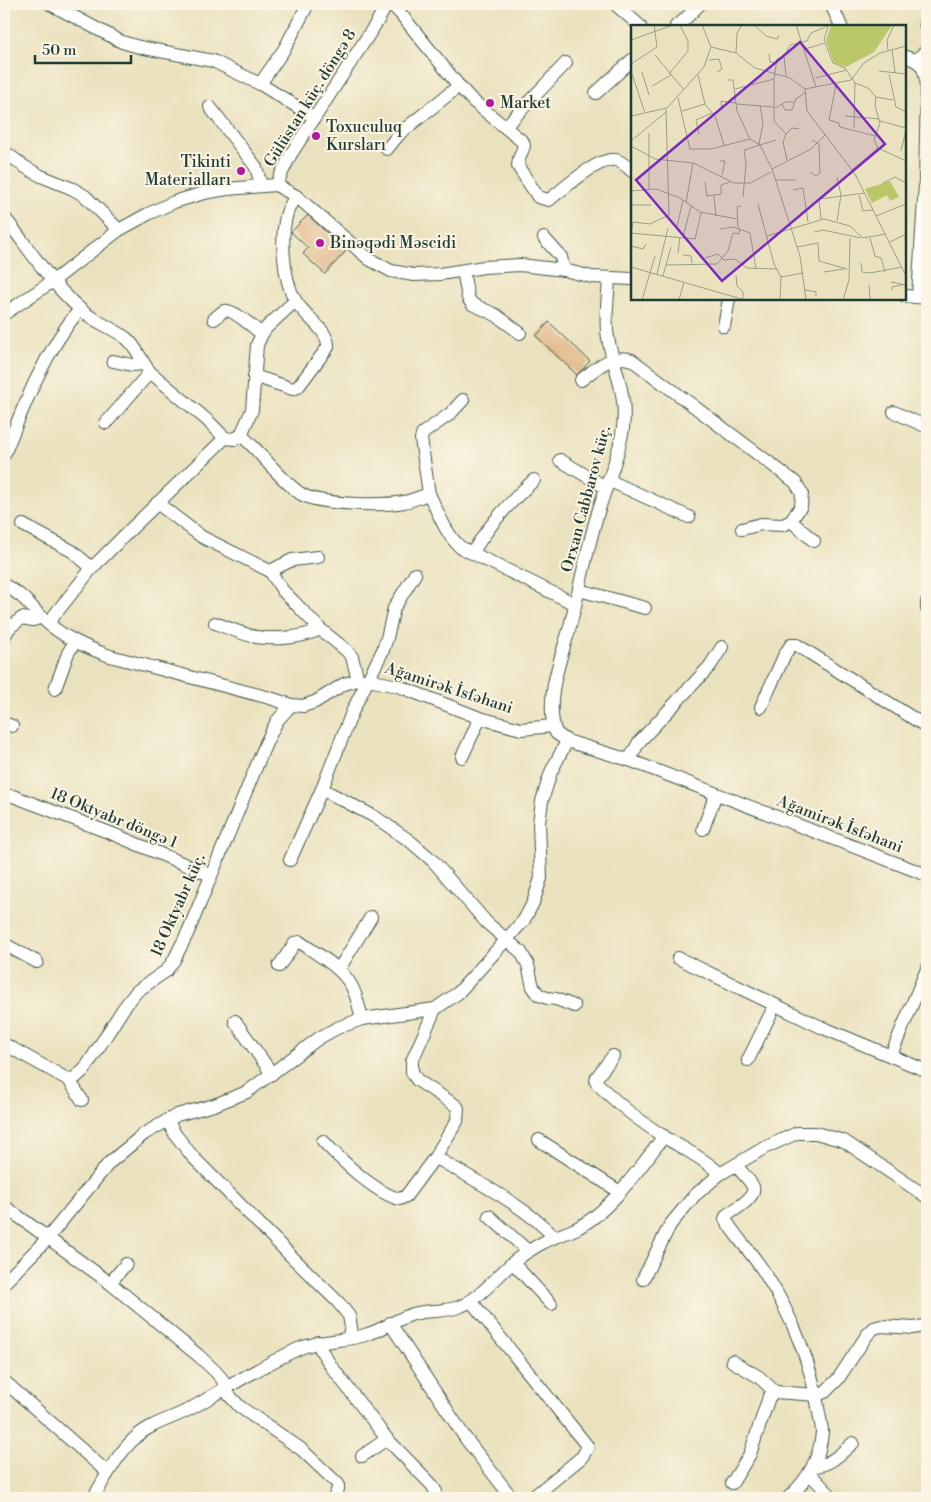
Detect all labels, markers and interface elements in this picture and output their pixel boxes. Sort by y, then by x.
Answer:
street label: Gülüstan küç. döngə 8 [259,25,361,171]
inset map [631,25,906,300]
scale bar [35,32,131,64]
text: 50 m [42,41,76,60]
place label: Market [500,93,551,113]
marker: Market [484,97,496,109]
place label: Toxuculuq Kursları [326,117,403,155]
marker: Toxuculuq Kursları [310,130,322,142]
place label: Tikinti Materialları [145,152,231,190]
marker: Tikinti Materialları [235,165,247,177]
place label: Binəqədi Məscidi [329,233,456,253]
marker: Binəqədi Məscidi [314,237,326,249]
street label: Orxan Cabbarov küç. [557,423,615,575]
street label: Ağamirək İsfəhani [382,656,516,718]
street label: 18 Oktyabr döngə 1 [47,783,181,853]
street label: Ağamirək İsfəhani [773,789,906,857]
street label: 18 Oktyabr küç. [146,850,210,960]

